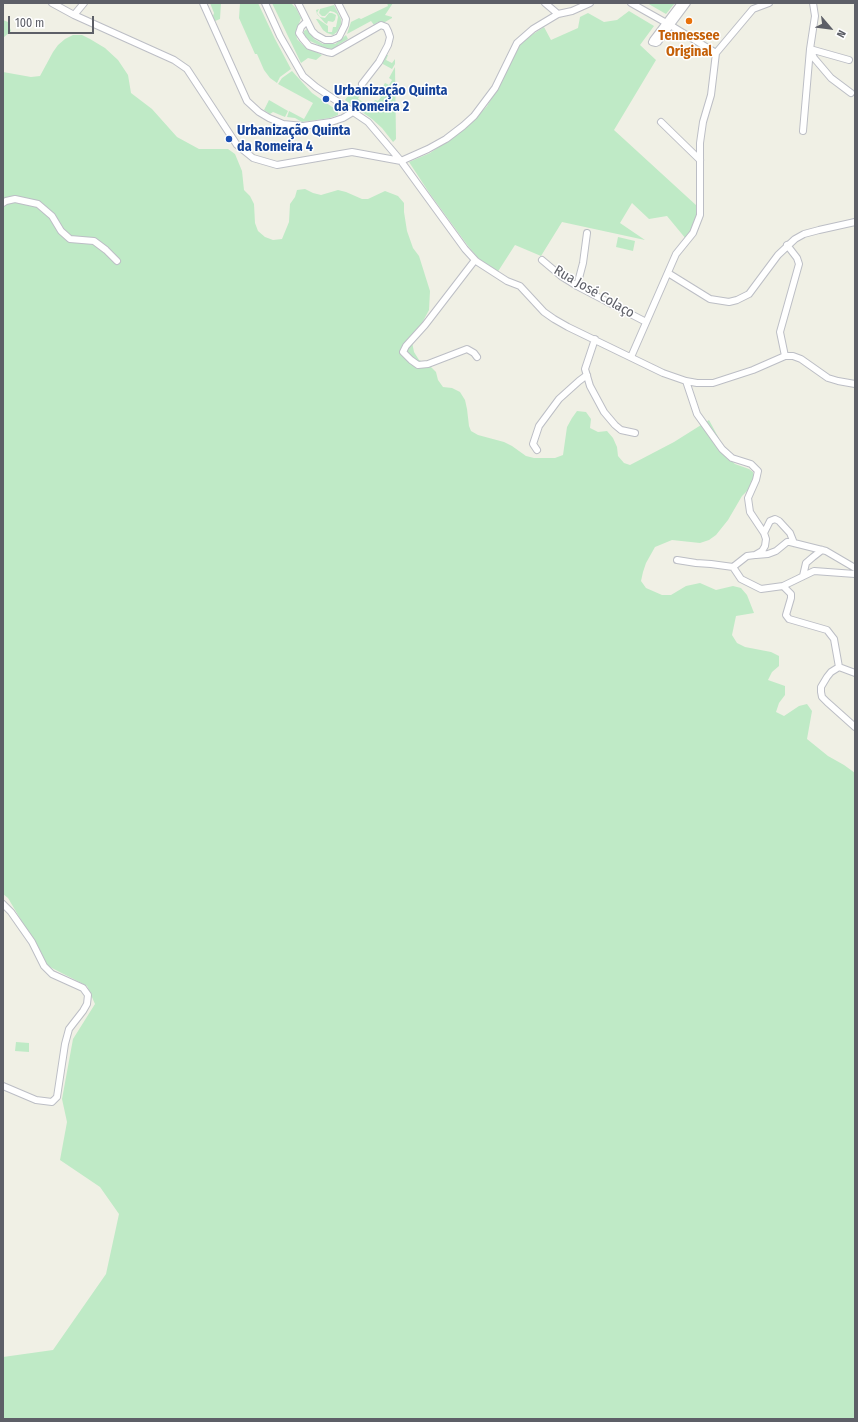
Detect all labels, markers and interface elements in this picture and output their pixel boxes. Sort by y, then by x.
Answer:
scale bar [10,8,96,34]
north arrow [810,8,850,48]
text: 100 m [15,16,44,30]
marker: Tennessee Original [684,16,694,26]
place label: Tennessee Original [658,28,720,60]
text: N [834,28,848,40]
place label: Urbanização Quinta da Romeira 2 [334,83,448,116]
marker: Urbanização Quinta da Romeira 2 [321,94,331,104]
place label: Urbanização Quinta da Romeira 4 [237,123,351,156]
marker: Urbanização Quinta da Romeira 4 [224,134,234,144]
street label: Rua José Colaço [551,262,637,322]

